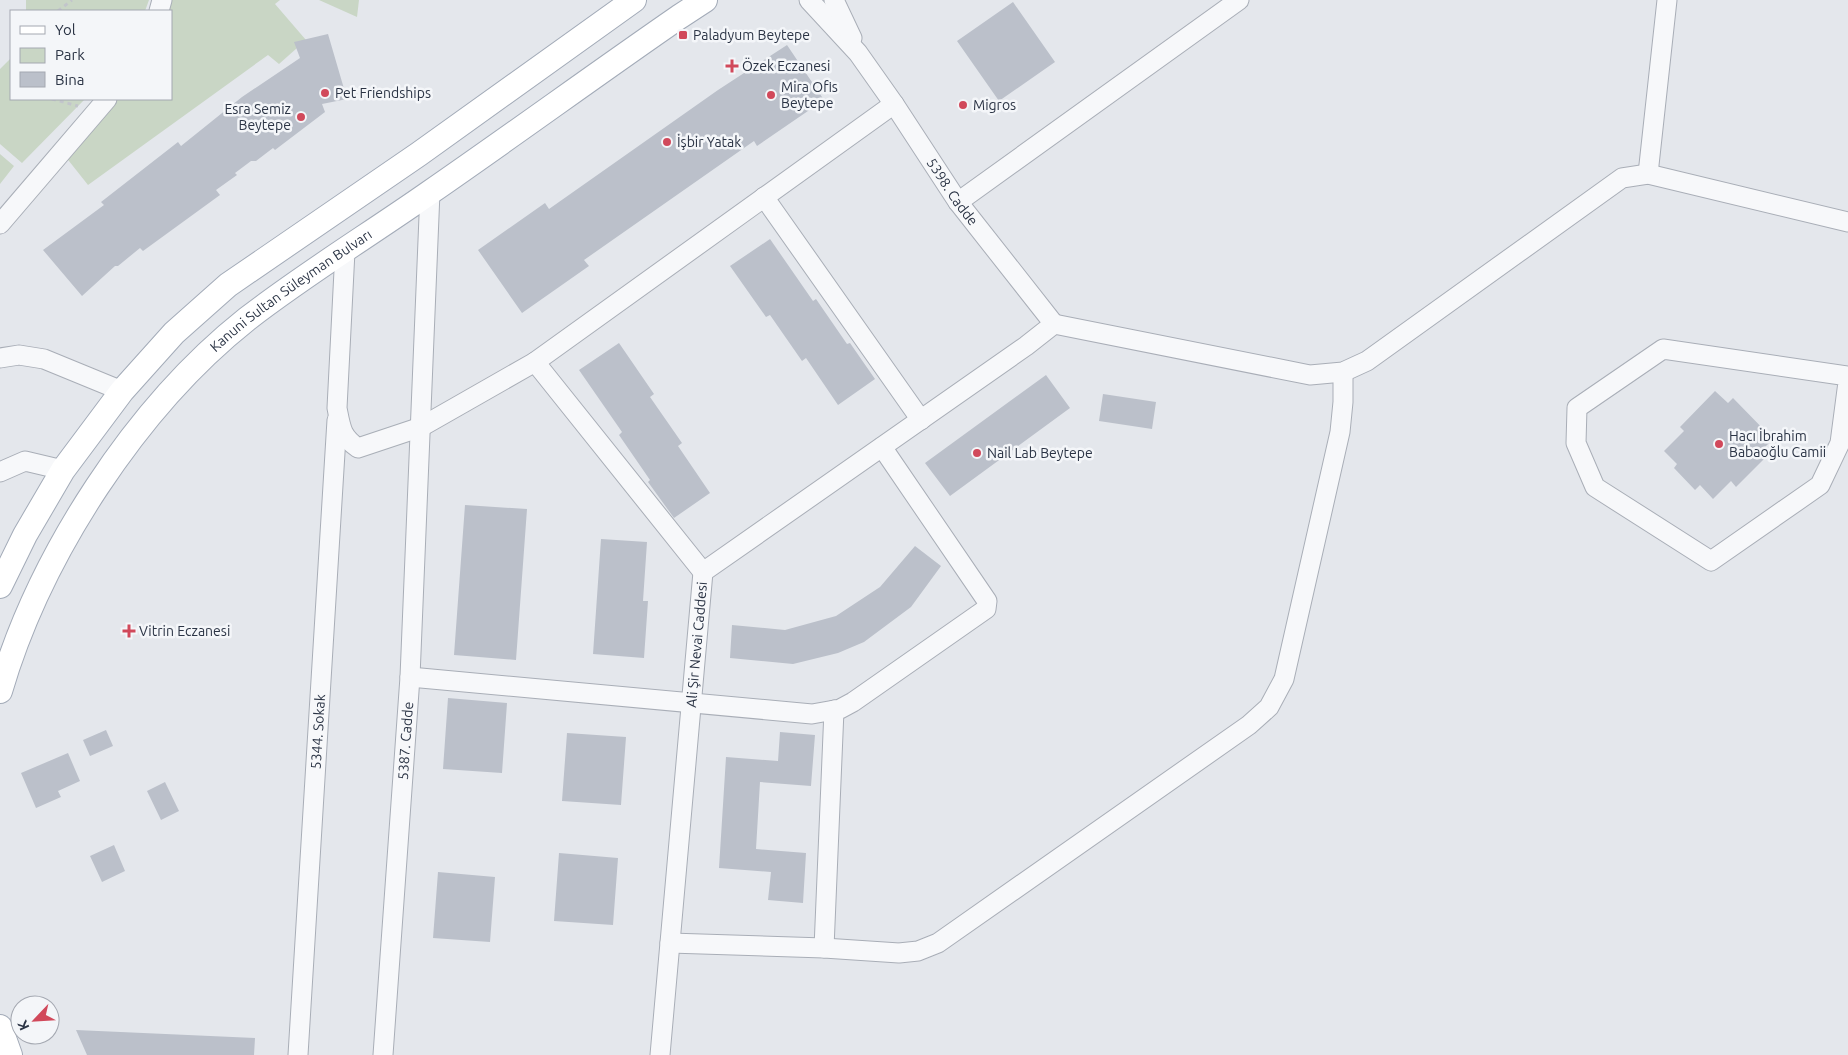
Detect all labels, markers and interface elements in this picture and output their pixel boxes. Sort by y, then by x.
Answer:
legend [10,10,172,100]
text: Yol [55,21,76,38]
place label: Paladyum Beytepe [693,27,810,43]
marker: Paladyum Beytepe [677,29,689,41]
text: Park [55,46,85,63]
place label: Özek Eczanesi [742,57,830,74]
marker: Özek Eczanesi [726,60,738,72]
text: Bina [55,71,84,88]
place label: Mira Ofis Beytepe [781,79,838,111]
place label: Pet Friendships [335,85,431,101]
marker: Pet Friendships [319,87,331,99]
marker: Mira Ofis Beytepe [765,89,777,101]
place label: Migros [973,97,1016,113]
marker: Migros [957,99,969,111]
place label: Esra Semiz Beytepe [224,101,291,133]
marker: Esra Semiz Beytepe [295,111,307,123]
place label: İşbir Yatak [677,134,741,150]
marker: İşbir Yatak [661,136,673,148]
street label: 5398. Cadde [924,155,981,229]
street label: Kanuni Sultan Süleyman Bulvarı [207,226,375,355]
place label: Hacı İbrahim Babaoğlu Camii [1729,428,1826,460]
marker: Hacı İbrahim Babaoğlu Camii [1713,438,1725,450]
place label: Nail Lab Beytepe [987,445,1093,461]
marker: Nail Lab Beytepe [971,447,983,459]
street label: Ali Şir Nevai Caddesi [683,581,710,708]
place label: Vitrin Eczanesi [139,623,230,639]
marker: Vitrin Eczanesi [123,625,135,637]
street label: 5344. Sokak [308,694,328,770]
street label: 5387. Cadde [395,701,416,780]
north arrow [10,995,60,1045]
text: K [14,1017,32,1033]

